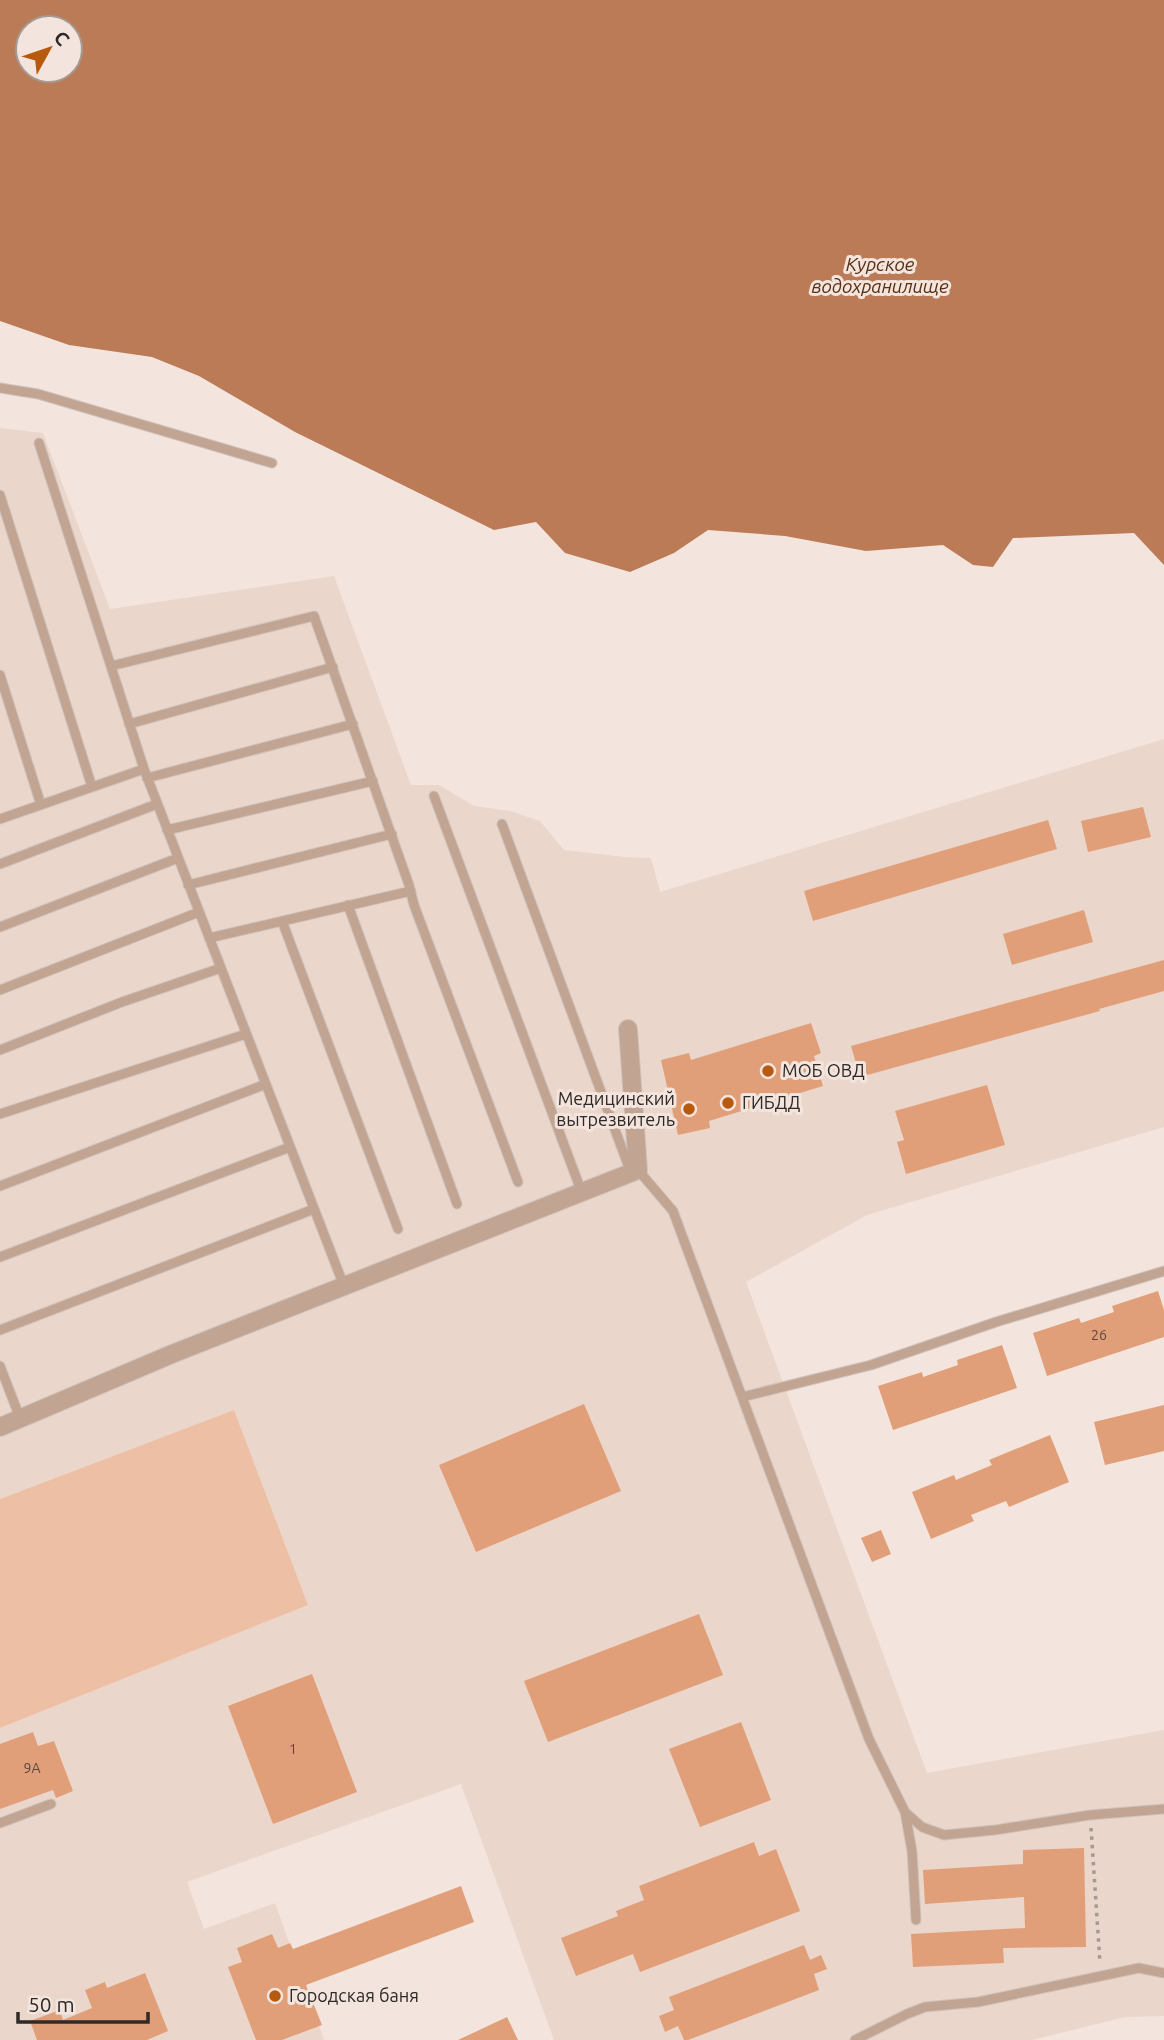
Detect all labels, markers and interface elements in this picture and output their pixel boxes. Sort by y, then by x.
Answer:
north arrow [14,14,84,84]
text: С [50,26,74,50]
water label: Курское водохранилище [811,253,949,297]
place label: МОБ ОВД [782,1060,865,1080]
marker: МОБ ОВД [760,1063,776,1079]
place label: Медицинский вытрезвитель [556,1088,675,1129]
place label: ГИБДД [742,1092,800,1112]
marker: ГИБДД [720,1095,736,1111]
marker: Медицинский вытрезвитель [681,1101,697,1117]
house number: 26 [1091,1327,1107,1343]
house number: 1 [289,1741,297,1757]
house number: 9А [24,1760,41,1776]
scale bar [18,1980,147,2024]
place label: Городская баня [289,1985,419,2005]
marker: Городская баня [267,1988,283,2004]
text: 50 m [28,1992,75,2016]

